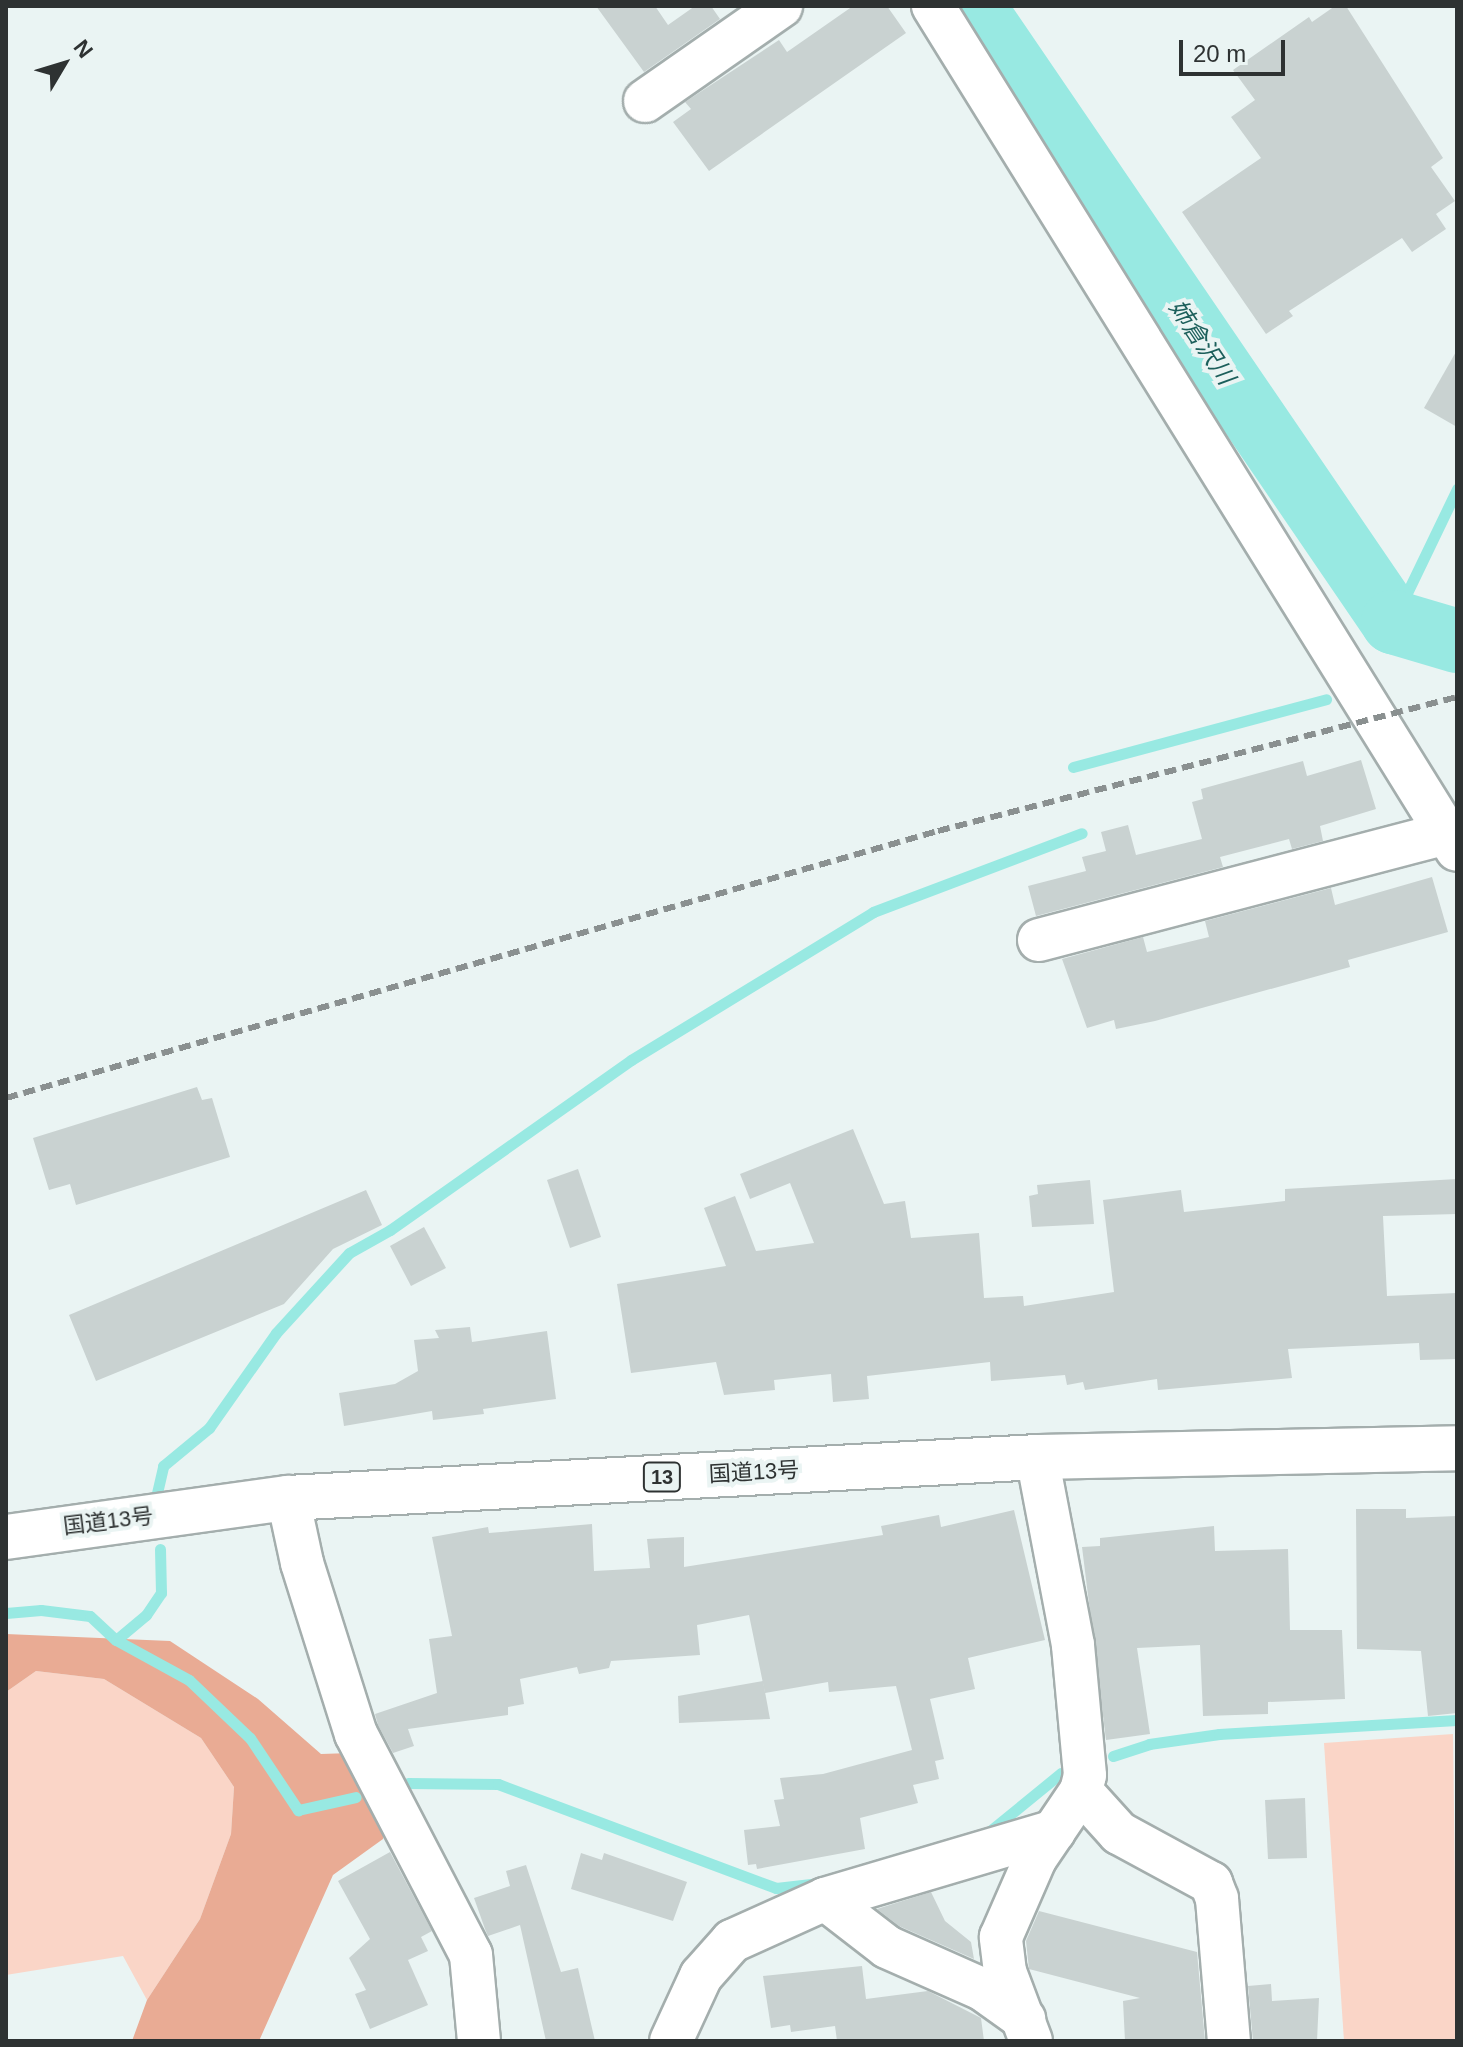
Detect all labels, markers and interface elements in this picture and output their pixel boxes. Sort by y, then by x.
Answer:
north arrow [24,24,104,104]
scale bar [1183,24,1289,74]
text: N [69,35,98,63]
text: 20 m [1193,40,1246,67]
water label: 姉倉沢川 [1163,294,1241,390]
street label: 国道13号 [708,1456,800,1488]
road number: 13 [642,1461,682,1493]
street label: 国道13号 [61,1502,155,1540]

